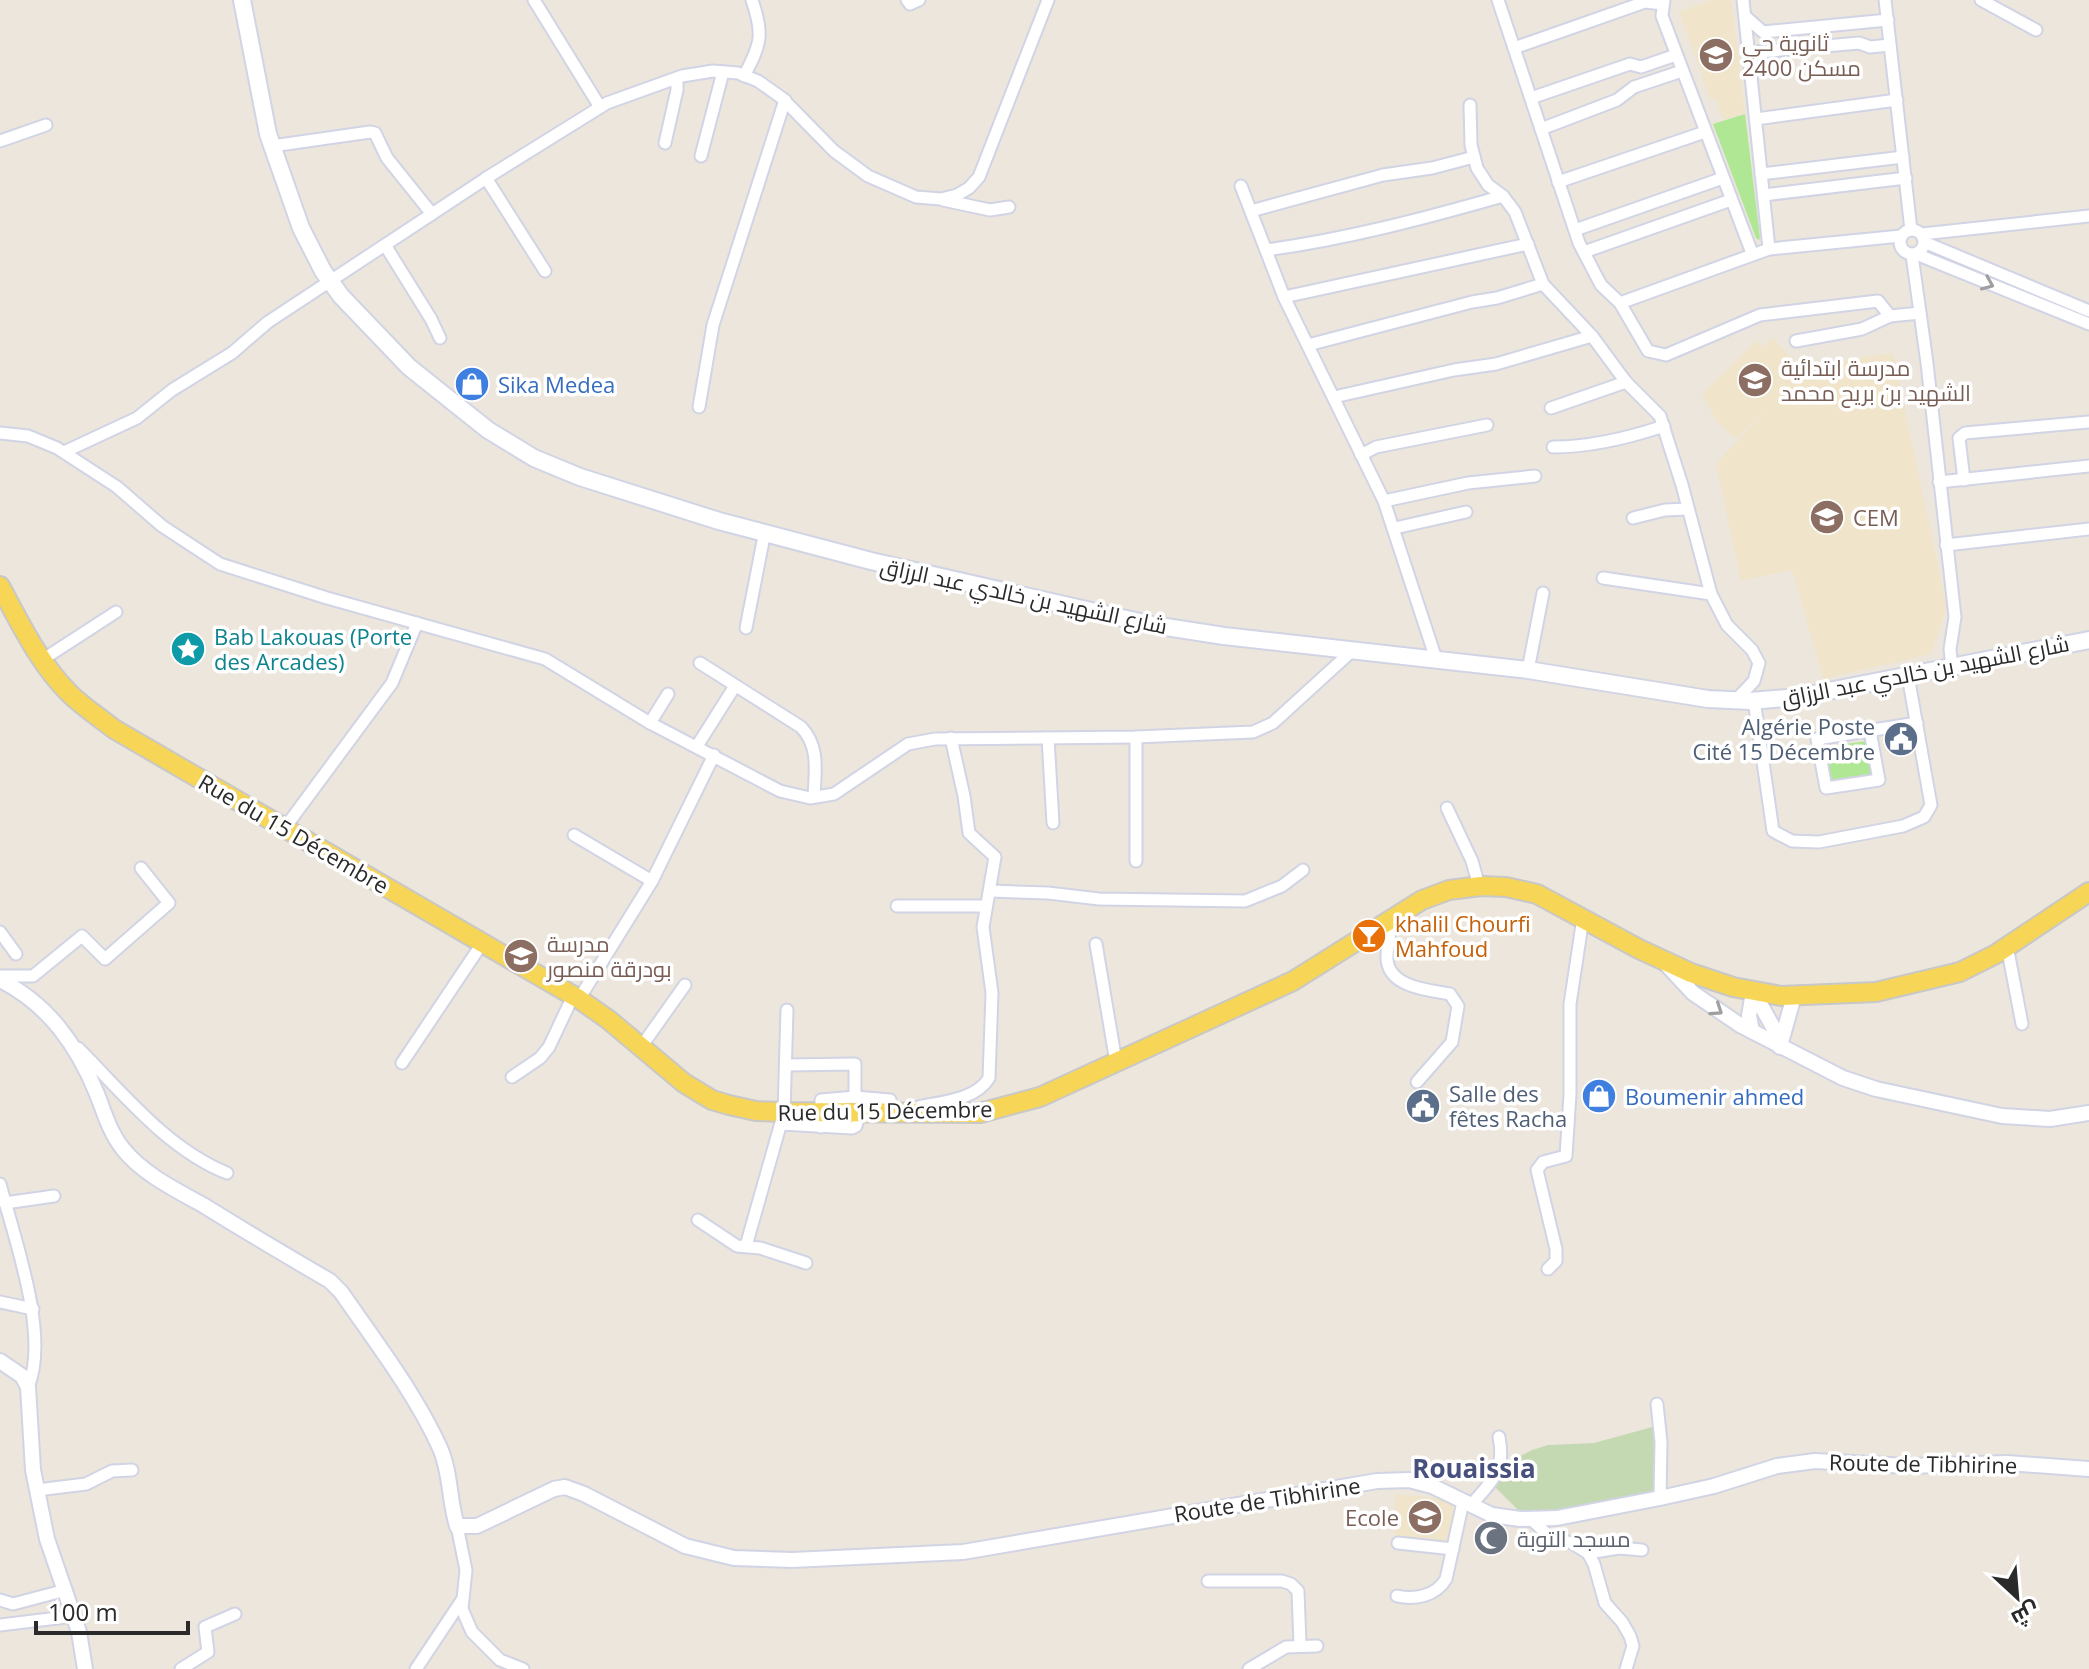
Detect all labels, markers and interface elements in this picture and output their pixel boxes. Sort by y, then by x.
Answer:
place label: ثانوية حي 2400 مسكن [1742,27,1861,82]
school or university icon: ثانوية حي 2400 مسكن [1697,36,1735,74]
one-way arrow [1980,274,1994,291]
place label: مدرسة ابتدائية الشهيد بن بريح محمد [1781,352,1971,408]
school or university icon: مدرسة ابتدائية الشهيد بن بريح محمد [1736,361,1774,399]
shop icon: Sika Medea [453,365,491,403]
place label: Sika Medea [498,369,615,399]
school or university icon: CEM [1808,498,1846,536]
place label: CEM [1853,502,1899,532]
street label: شارع الشهيد بن خالدي عبد الرزاق [877,550,1170,643]
place label: Bab Lakouas (Porte des Arcades) [214,621,412,676]
street label: شارع الشهيد بن خالدي عبد الرزاق [1778,627,2072,716]
place icon: Bab Lakouas (Porte des Arcades) [169,630,207,668]
place label: Algérie Poste Cité 15 Décembre [1692,711,1875,766]
public building icon: Algérie Poste Cité 15 Décembre [1882,720,1920,758]
street label: Rue du 15 Décembre [193,766,395,900]
place label: khalil Chourfi Mahfoud [1395,908,1531,963]
bar icon: khalil Chourfi Mahfoud [1350,917,1388,955]
place label: مدرسة بودرقة منصور [545,928,672,983]
school or university icon: مدرسة بودرقة منصور [502,937,540,975]
one-way arrow [1709,1000,1723,1015]
shop icon: Boumenir ahmed [1580,1077,1618,1115]
place label: Salle des fêtes Racha [1449,1078,1567,1133]
place label: Boumenir ahmed [1625,1081,1804,1111]
public building icon: Salle des fêtes Racha [1404,1087,1442,1125]
street label: Rue du 15 Décembre [777,1093,993,1127]
street label: Route de Tibhirine [1829,1446,2017,1480]
district label: Rouaissia [1412,1450,1536,1486]
street label: Route de Tibhirine [1172,1469,1362,1529]
school or university icon: Ecole [1406,1498,1444,1536]
place label: Ecole [1345,1502,1399,1532]
mosque icon: مسجد التوبة [1472,1519,1510,1557]
place label: مسجد التوبة [1517,1523,1631,1553]
north arrow [1977,1557,2057,1637]
scale bar [36,1585,188,1635]
text: 100 m [48,1595,118,1628]
text: ش [2007,1596,2045,1636]

